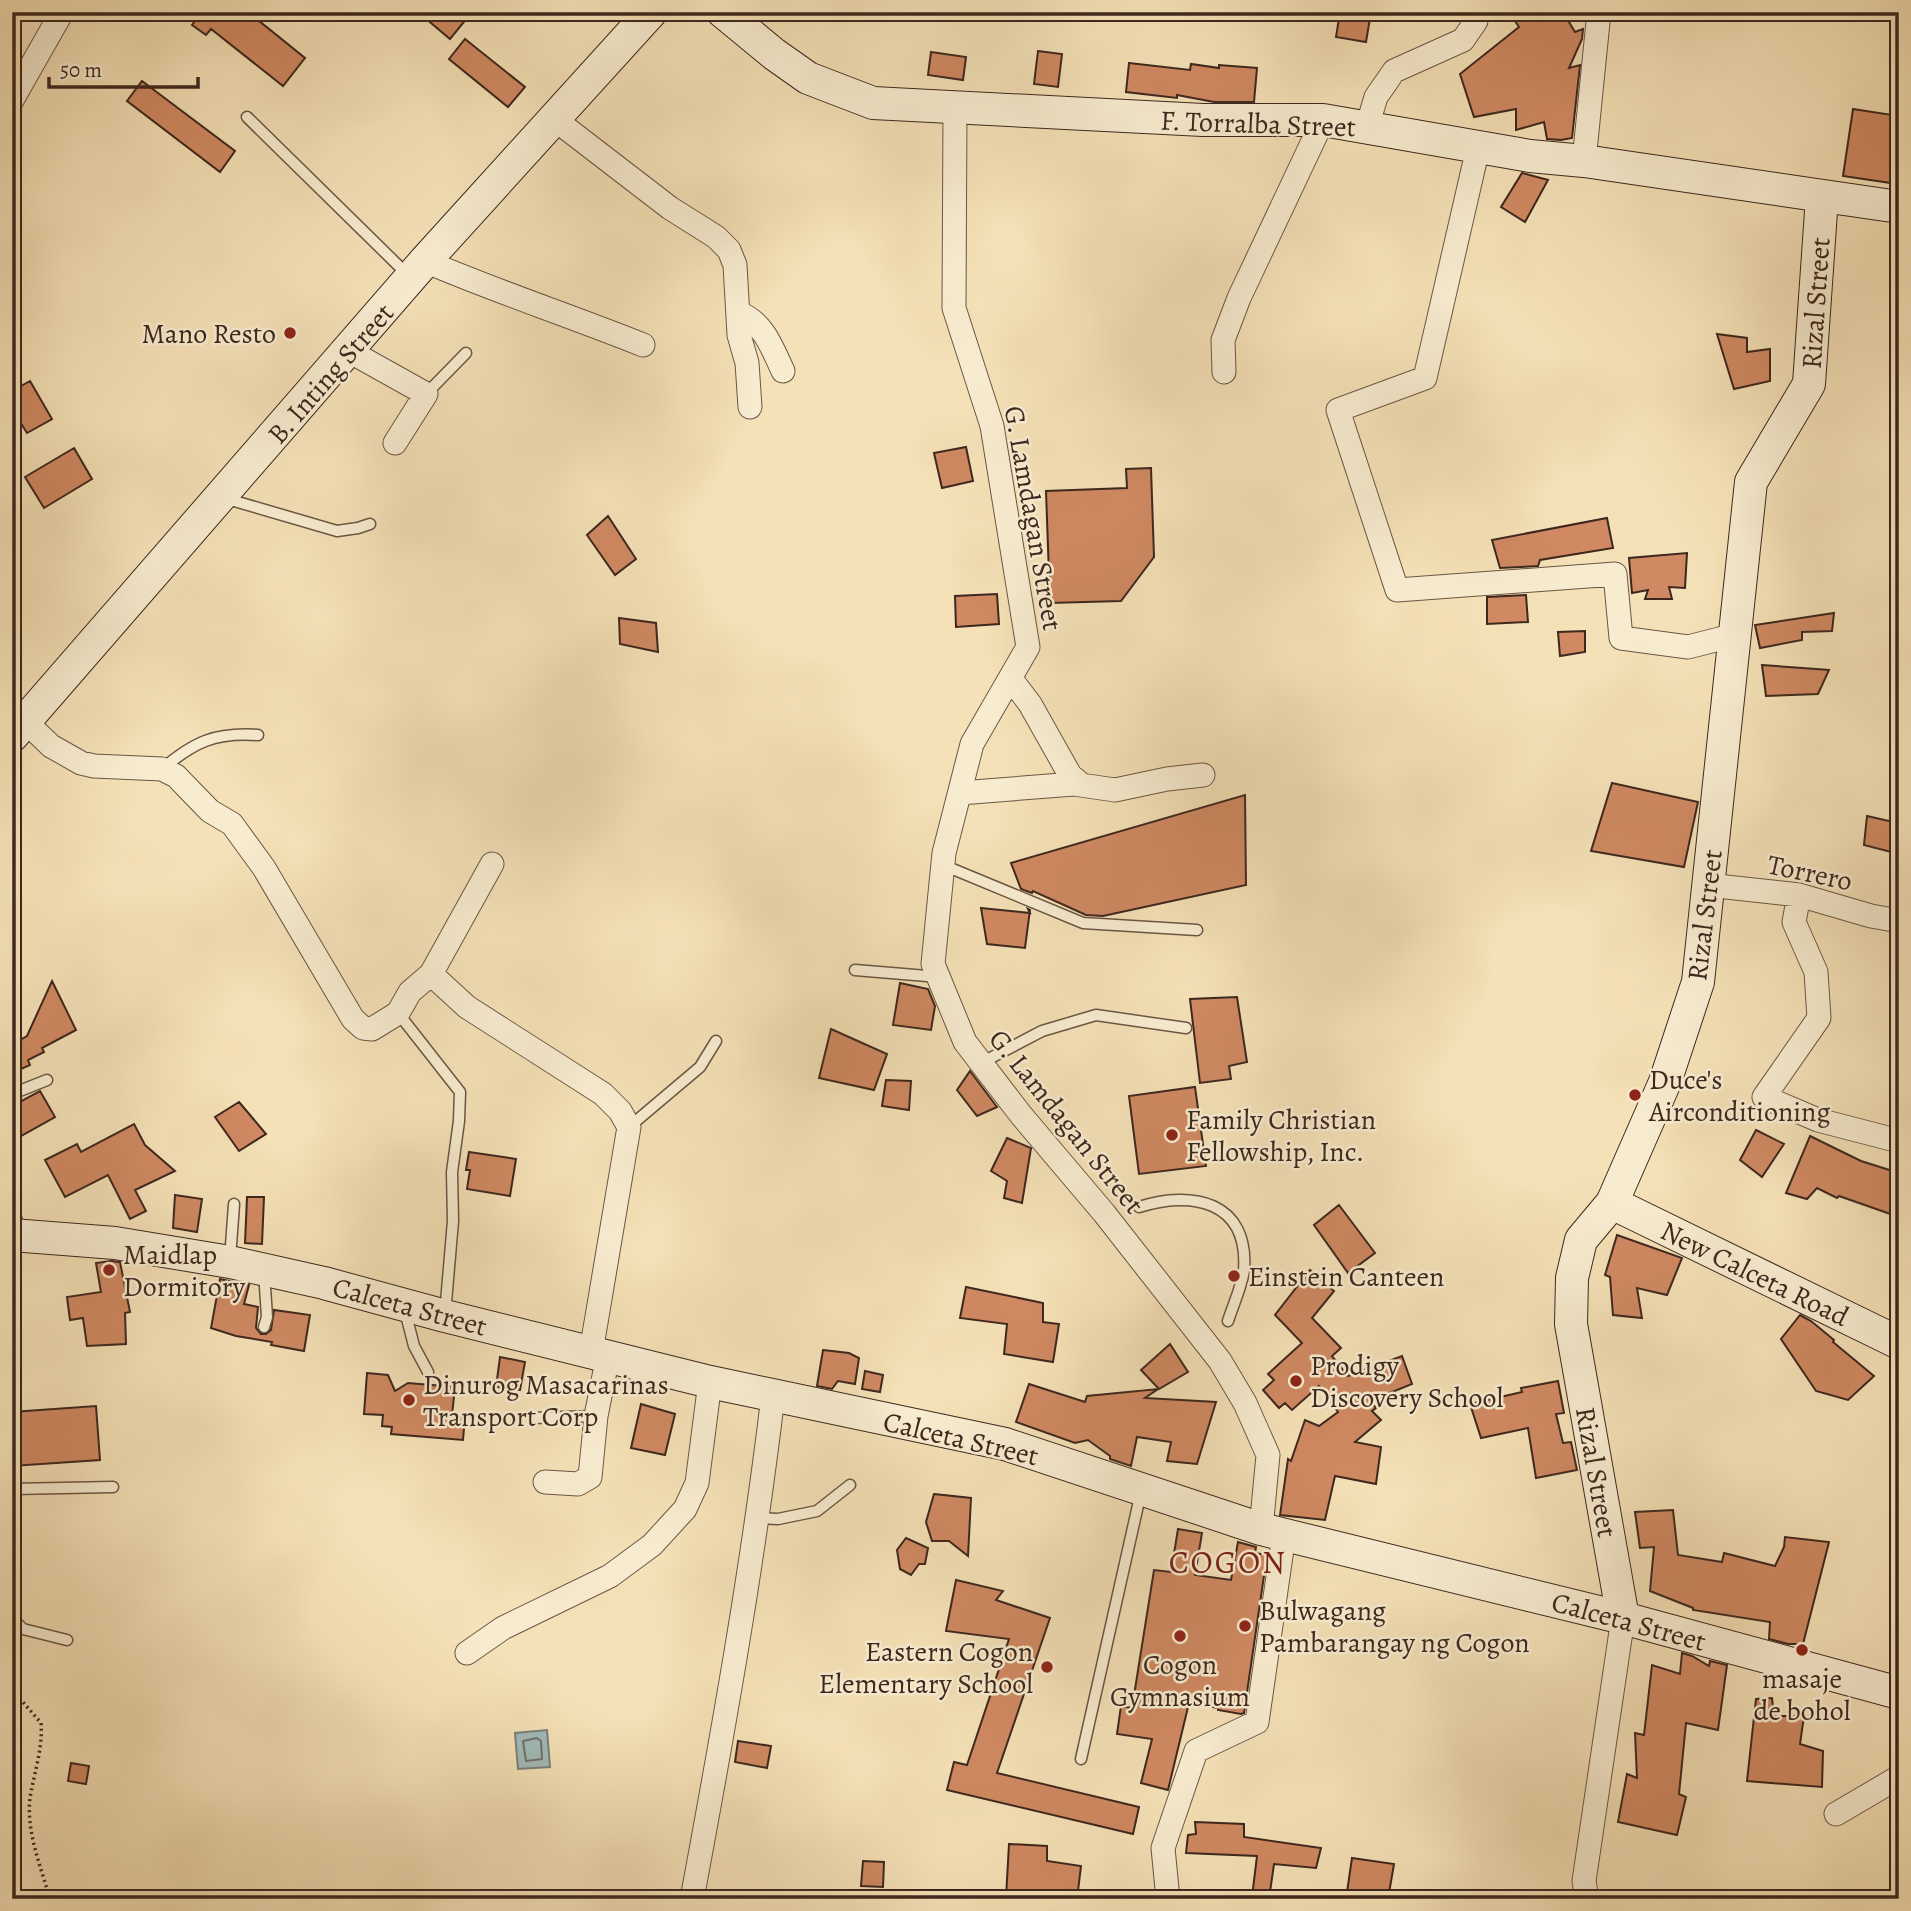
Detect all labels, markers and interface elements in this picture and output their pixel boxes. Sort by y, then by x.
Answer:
scale bar [49,46,198,90]
text: 50 m [60,56,102,84]
street label: F. Torralba Street [1160,102,1356,146]
street label: Rizal Street [1792,236,1840,370]
street label: B. Inting Street [259,295,403,452]
place label: Mano Resto [141,315,276,353]
marker: Mano Resto [282,325,298,341]
street label: G. Lamdagan Street [995,403,1071,633]
street label: Torrero [1764,845,1856,900]
street label: Rizal Street [1678,847,1732,983]
street label: G. Lamdagan Street [980,1021,1153,1222]
place label: Duce's Airconditioning [1648,1061,1831,1131]
marker: Duce's Airconditioning [1627,1087,1643,1103]
place label: Family Christian Fellowship, Inc. [1186,1101,1376,1171]
marker: Family Christian Fellowship, Inc. [1164,1127,1180,1143]
street label: New Calceta Road [1654,1212,1856,1336]
place label: Maidlap Dormitory [123,1236,246,1306]
place label: Einstein Canteen [1248,1258,1444,1296]
marker: Maidlap Dormitory [101,1262,117,1278]
street label: Calceta Street [328,1268,491,1346]
marker: Einstein Canteen [1226,1268,1242,1284]
place label: Prodigy Discovery School [1310,1347,1504,1417]
place label: Dinurog Masacarinas Transport Corp [423,1366,669,1436]
marker: Prodigy Discovery School [1288,1373,1304,1389]
marker: Dinurog Masacarinas Transport Corp [401,1392,417,1408]
street label: Calceta Street [879,1403,1042,1475]
street label: Rizal Street [1566,1404,1626,1540]
district label: COGON [1169,1540,1287,1584]
street label: Calceta Street [1547,1583,1710,1661]
place label: Bulwagang Pambarangay ng Cogon [1259,1592,1530,1662]
marker: Bulwagang Pambarangay ng Cogon [1237,1618,1253,1634]
marker: Cogon Gymnasium [1172,1628,1188,1644]
place label: Eastern Cogon Elementary School [819,1633,1033,1703]
marker: masaje de bohol [1794,1642,1810,1658]
place label: Cogon Gymnasium [1110,1646,1250,1716]
marker: Eastern Cogon Elementary School [1039,1659,1055,1675]
place label: masaje de bohol [1753,1660,1851,1730]

